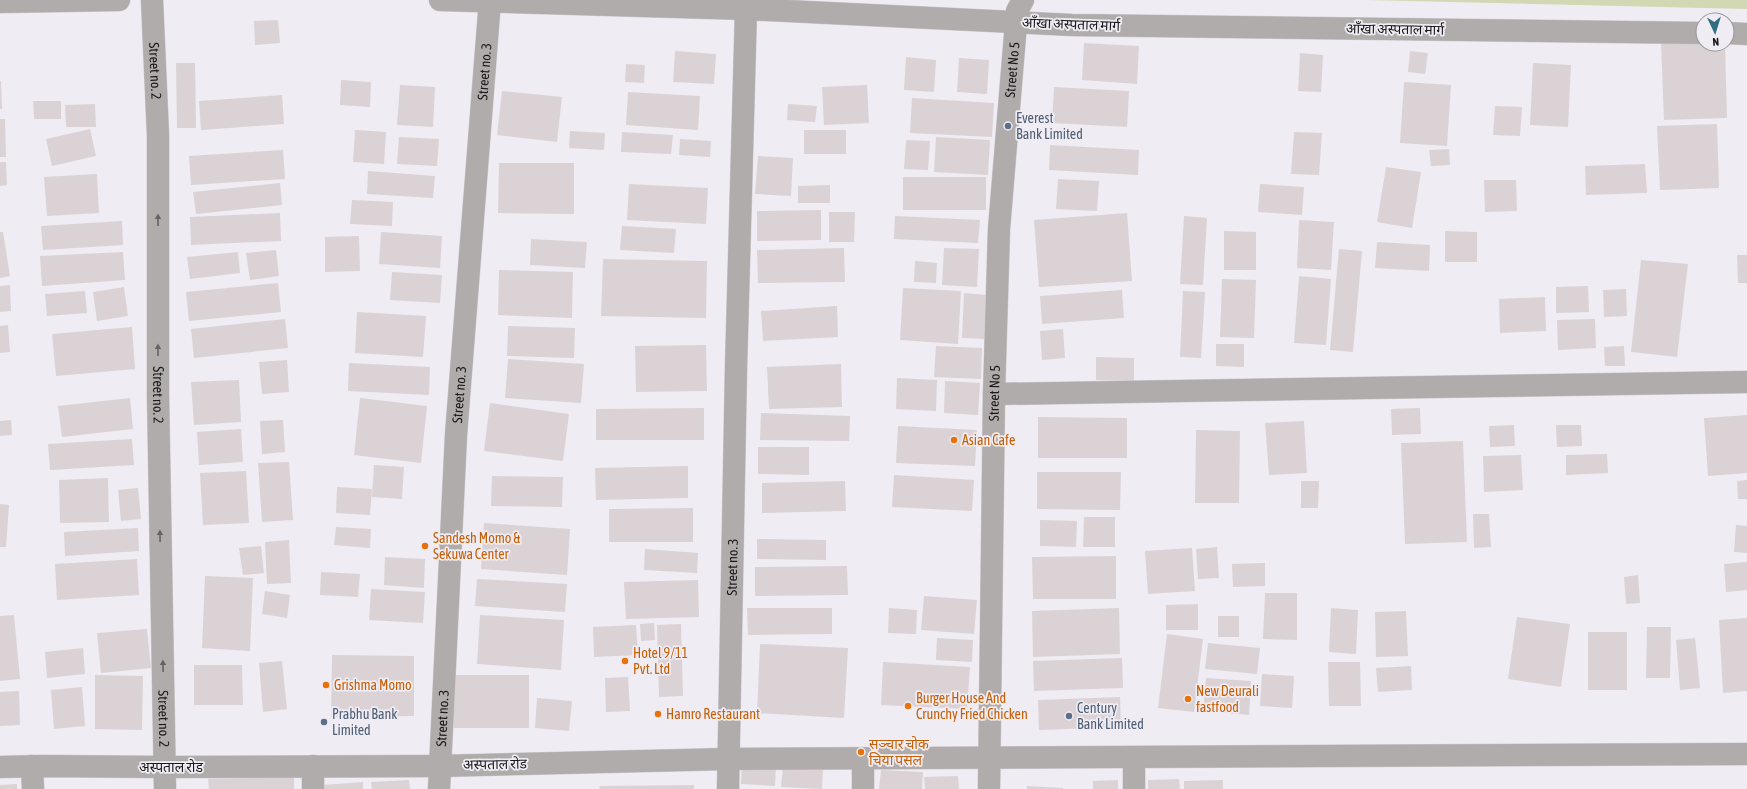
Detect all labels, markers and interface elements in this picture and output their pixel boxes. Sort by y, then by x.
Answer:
north arrow [1695,12,1735,52]
street label: आँखा अस्पताल मार्ग [1022,13,1122,34]
street label: आँखा अस्पताल मार्ग [1346,19,1445,38]
text: N [1712,36,1719,48]
street label: Street No 5 [1002,41,1022,98]
street label: Street no. 2 [146,42,164,100]
street label: Street no. 3 [474,42,495,101]
place label: Everest Bank Limited [1016,110,1083,142]
marker: Everest Bank Limited [1003,121,1013,131]
one-way arrow [155,213,161,226]
one-way arrow [155,343,161,356]
street label: Street no. 3 [449,365,469,424]
street label: Street No 5 [986,365,1003,421]
street label: Street no. 2 [150,366,167,424]
place label: Asian Cafe [962,432,1015,448]
marker: Asian Cafe [949,435,959,445]
one-way arrow [157,529,163,542]
place label: Sandesh Momo & Sekuwa Center [433,530,521,562]
street label: Street no. 3 [724,538,741,596]
marker: Sandesh Momo & Sekuwa Center [420,541,430,551]
place label: Hotel 9/11 Pvt. Ltd [633,645,688,677]
marker: Hotel 9/11 Pvt. Ltd [620,656,630,666]
one-way arrow [160,659,166,672]
place label: Grishma Momo [334,677,412,693]
marker: Grishma Momo [321,680,331,690]
place label: New Deurali fastfood [1196,683,1259,715]
street label: Street no. 3 [433,689,452,747]
street label: Street no. 2 [155,690,172,748]
place label: Burger House And Crunchy Fried Chicken [916,690,1028,722]
marker: New Deurali fastfood [1183,694,1193,704]
place label: Century Bank Limited [1077,700,1144,732]
marker: Burger House And Crunchy Fried Chicken [903,701,913,711]
place label: Prabhu Bank Limited [332,706,397,738]
place label: Hamro Restaurant [666,706,760,722]
marker: Hamro Restaurant [653,709,663,719]
marker: Century Bank Limited [1064,711,1074,721]
marker: Prabhu Bank Limited [319,717,329,727]
place label: सञ्चार चोक चिया पसल [869,736,929,768]
marker: सञ्चार चोक चिया पसल [856,747,866,757]
street label: अस्पताल रोड [463,755,528,773]
street label: अस्पताल रोड [139,759,203,775]

